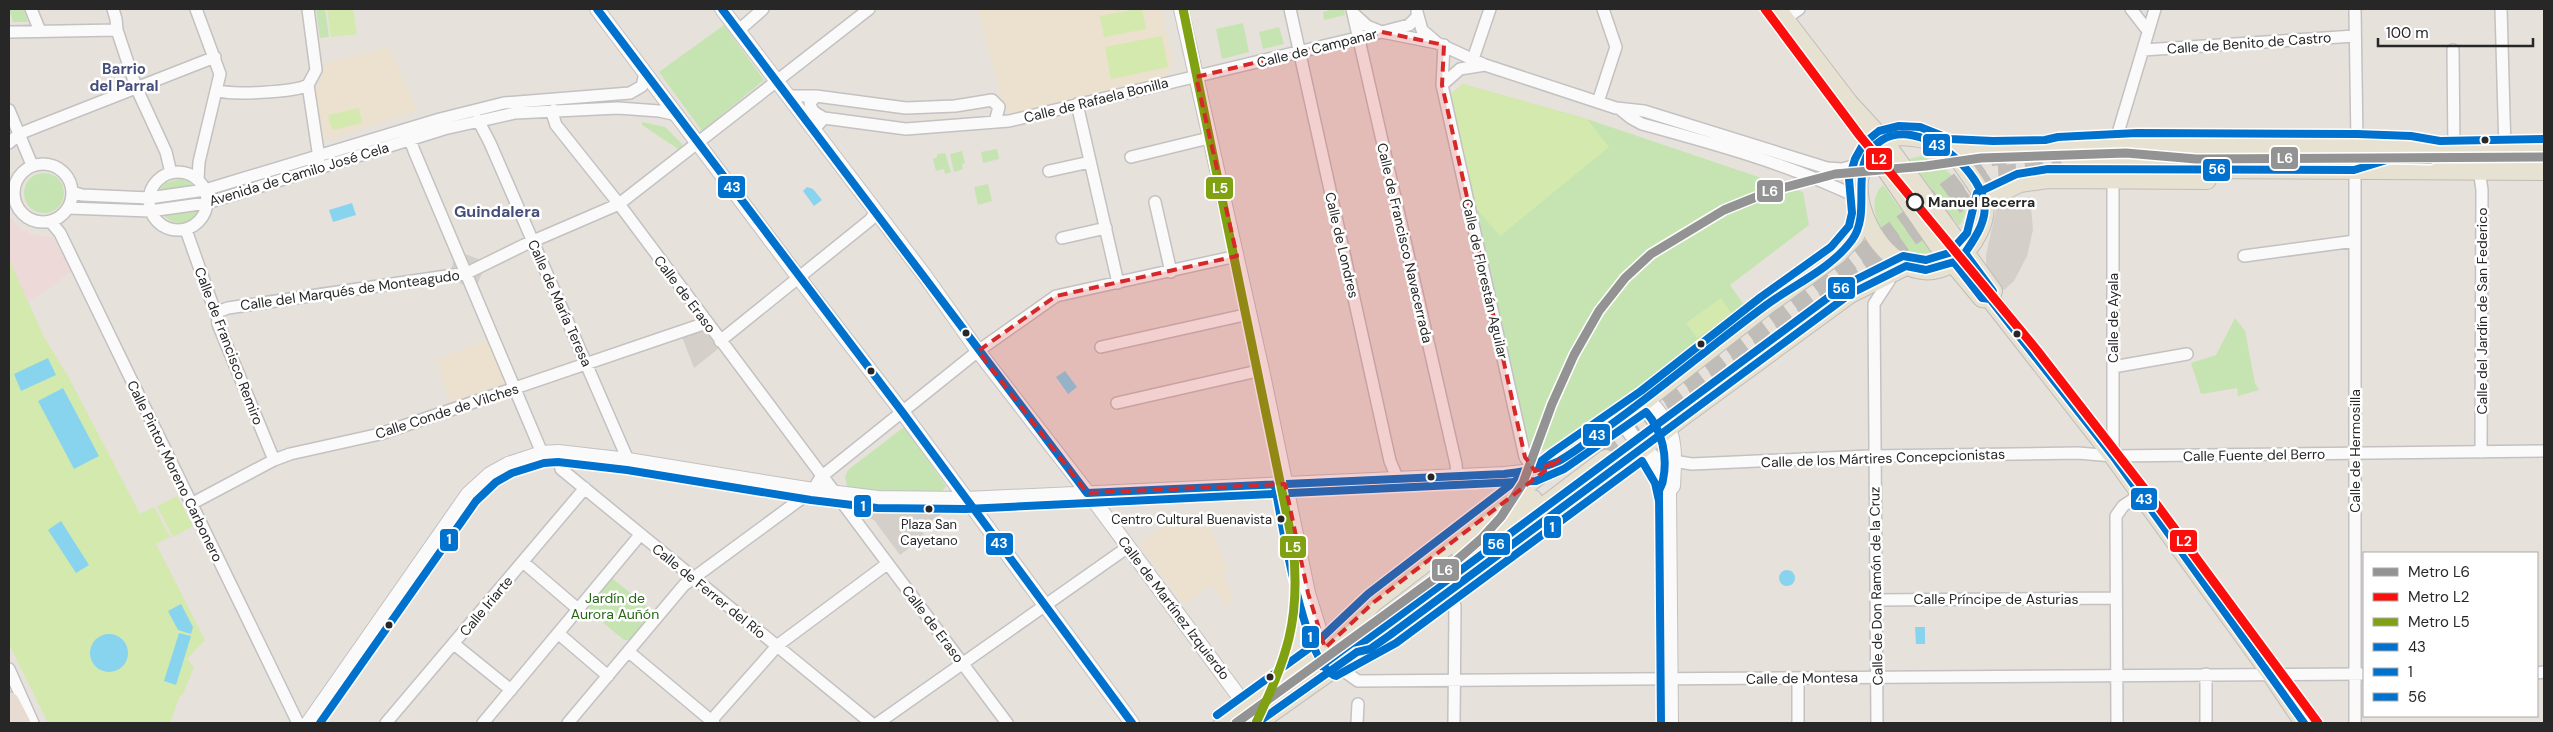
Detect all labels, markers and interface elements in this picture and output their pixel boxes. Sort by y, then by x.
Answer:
scale bar [2378,15,2533,47]
text: 100 m [2386,23,2429,43]
street label: Calle de Campanar [1255,24,1379,72]
street label: Calle de Benito de Castro [2166,28,2332,58]
district label: Barrio del Parral [90,59,158,96]
street label: Calle de Rafaela Bonilla [1022,73,1170,127]
line badge: 43 [1922,133,1951,157]
unlabelled marker [2480,135,2490,145]
text: 43 [1928,136,1946,154]
street label: Avenida de Camilo José Cela [207,138,391,210]
street label: Calle de Francisco Navacerrada [1373,141,1437,345]
line badge: L6 [2270,146,2299,170]
line badge: L2 [1865,147,1893,171]
text: L6 [2277,149,2293,167]
text: L2 [1871,150,1887,168]
line badge: 56 [2202,158,2231,182]
text: 56 [2208,160,2226,178]
line badge: 43 [717,175,746,199]
line badge: L5 [1205,176,1234,200]
text: 43 [723,178,741,196]
text: L5 [1212,179,1228,197]
line badge: L6 [1756,179,1784,203]
text: L6 [1762,182,1778,200]
street label: Calle de Londres [1321,190,1363,300]
marker: Manuel Becerra [1906,193,1924,211]
place label: Manuel Becerra [1928,193,2035,211]
street label: Calle de Florestán Aguilar [1458,197,1512,361]
district label: Guindalera [454,201,540,222]
street label: Calle del Jardín de San Federico [2473,207,2491,415]
street label: Calle de María Teresa [524,237,596,369]
street label: Calle de Eraso [650,252,720,336]
street label: Calle de Francisco Remiro [191,264,267,428]
street label: Calle del Marqués de Monteagudo [239,266,461,314]
street label: Calle de Ayala [2104,273,2122,363]
line badge: 56 [1827,276,1856,300]
text: 56 [1832,279,1850,297]
unlabelled marker [961,328,971,338]
unlabelled marker [2012,329,2022,339]
unlabelled marker [1696,339,1706,349]
unlabelled marker [866,366,876,376]
street label: Calle Pintor Moreno Carbonero [123,377,227,565]
street label: Calle Conde de Vilches [373,379,521,443]
street label: Calle de Hermosilla [2346,389,2364,513]
line badge: 43 [1582,423,1611,447]
text: 43 [1588,426,1606,444]
street label: Calle de los Mártires Concepcionistas [1761,445,2005,471]
street label: Calle Fuente del Berro [2183,445,2325,465]
unlabelled marker [1426,472,1436,482]
street label: Calle de Don Ramón de la Cruz [1865,487,1887,685]
line badge: 43 [2130,487,2158,511]
text: 43 [2135,490,2153,508]
line badge: 1 [853,494,872,518]
text: 1 [860,497,866,515]
marker: Plaza San Cayetano [924,504,934,514]
place label: Centro Cultural Buenavista [1111,511,1272,528]
marker: Centro Cultural Buenavista [1276,514,1286,524]
line badge: 1 [1543,515,1562,539]
place label: Plaza San Cayetano [900,516,958,549]
text: 1 [1549,518,1555,536]
line badge: 1 [439,528,459,552]
line badge: L2 [2169,529,2198,553]
text: 1 [446,530,452,548]
line badge: 43 [985,532,1014,556]
line badge: 56 [1482,532,1511,556]
text: L2 [2176,532,2192,550]
street label: Calle de Martínez Izquierdo [1114,533,1234,683]
text: 43 [990,534,1008,552]
line badge: L5 [1279,535,1307,559]
text: 56 [1487,535,1505,553]
text: L5 [1285,538,1301,556]
street label: Calle de Ferrer del Río [648,539,770,643]
legend [2363,552,2538,717]
line badge: L6 [1431,558,1460,582]
text: L6 [1437,561,1453,579]
text: Metro L6 [2408,562,2470,582]
street label: Calle Iriarte [456,572,517,640]
street label: Calle de Eraso [898,582,968,666]
text: Metro L2 [2408,587,2469,607]
park label: Jardín de Aurora Auñón [571,589,659,623]
street label: Calle Príncipe de Asturias [1913,590,2079,608]
text: Metro L5 [2408,612,2470,632]
unlabelled marker [384,620,394,630]
line badge: 1 [1301,625,1320,649]
text: 1 [1307,628,1313,646]
text: 43 [2408,637,2426,657]
text: 1 [2408,662,2413,682]
street label: Calle de Montesa [1746,668,1858,688]
unlabelled marker [1265,672,1275,682]
text: 56 [2408,687,2427,707]

